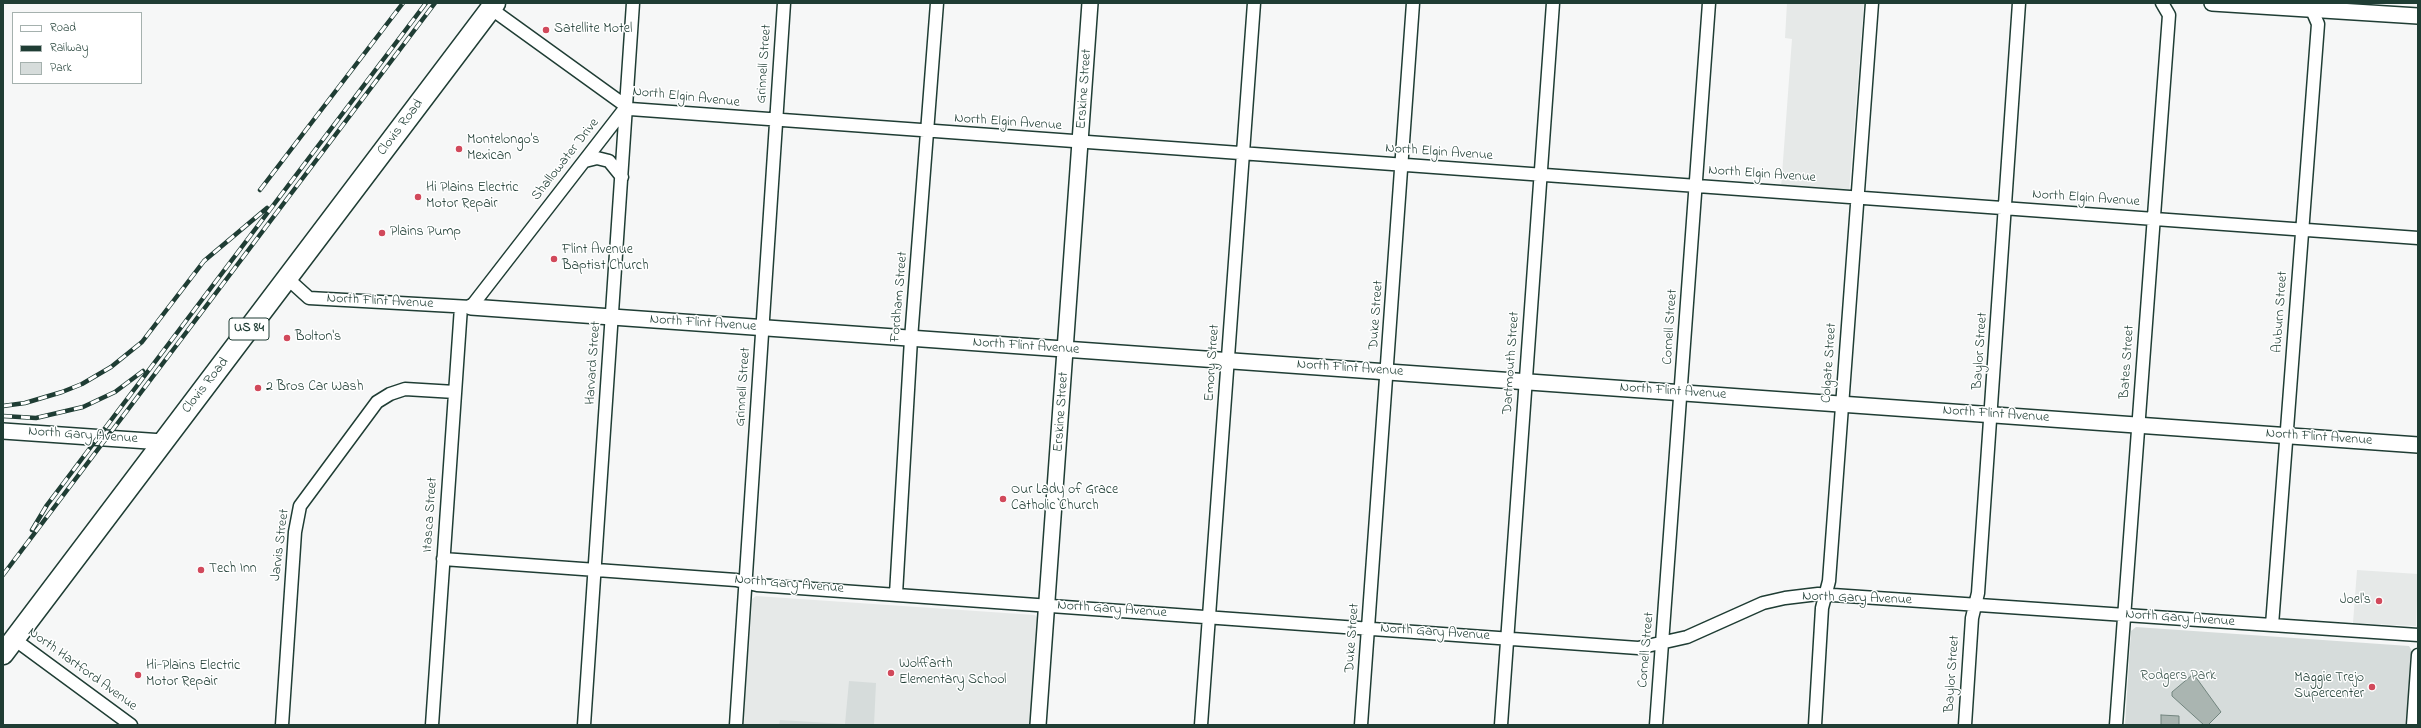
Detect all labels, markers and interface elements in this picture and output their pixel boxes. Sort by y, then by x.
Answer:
legend [12,12,142,84]
text: Road [50,19,76,37]
place label: Satellite Motel [554,22,632,38]
street label: Grinnell Street [754,24,776,104]
marker: Satellite Motel [541,25,551,35]
text: Railway [50,39,88,57]
street label: Erskine Street [1074,48,1096,130]
text: Park [50,59,72,77]
street label: North Elgin Avenue [631,84,741,112]
street label: Clovis Road [374,96,428,160]
street label: North Elgin Avenue [954,111,1062,135]
street label: Shallowater Drive [529,115,603,205]
place label: Montelongo's Mexican [467,133,539,166]
street label: North Elgin Avenue [1385,141,1493,165]
marker: Montelongo's Mexican [454,144,464,154]
street label: North Elgin Avenue [1708,163,1816,187]
place label: Hi Plains Electric Motor Repair [426,181,518,214]
street label: North Elgin Avenue [2032,187,2140,211]
marker: Hi Plains Electric Motor Repair [413,192,423,202]
place label: Plains Pump [390,225,461,241]
marker: Plains Pump [377,228,387,238]
place label: Flint Avenue Baptist Church [562,243,649,276]
street label: Fordham Street [888,251,912,343]
marker: Flint Avenue Baptist Church [549,254,559,264]
street label: Auburn Street [2270,271,2292,353]
street label: Duke Street [1366,280,1388,350]
street label: Cornell Street [1660,289,1682,365]
street label: North Flint Avenue [326,291,434,313]
street label: Dartmouth Street [1500,311,1524,415]
street label: North Flint Avenue [649,312,757,336]
street label: Baylor Street [1970,312,1992,390]
road number: US 84 [229,318,269,340]
street label: Harvard Street [583,321,605,405]
street label: Colgate Street [1819,322,1841,404]
street label: Emory Street [1202,324,1224,402]
street label: Bates Street [2117,325,2139,399]
place label: Bolton's [295,330,341,346]
marker: Bolton's [282,333,292,343]
street label: North Flint Avenue [972,335,1080,359]
street label: Grinnell Street [733,347,755,427]
street label: Clovis Road [179,355,233,417]
street label: North Flint Avenue [1296,357,1404,381]
street label: Erskine Street [1051,371,1073,453]
place label: 2 Bros Car Wash [266,380,363,396]
street label: North Flint Avenue [1619,380,1727,404]
marker: 2 Bros Car Wash [253,383,263,393]
street label: North Flint Avenue [1942,403,2050,427]
street label: North Gary Avenue [28,424,138,448]
street label: North Flint Avenue [2265,426,2373,450]
street label: Itasca Street [420,477,442,553]
place label: Our Lady of Grace Catholic Church [1011,483,1118,516]
marker: Our Lady of Grace Catholic Church [998,494,1008,504]
street label: Jarvis Street [268,508,294,582]
place label: Tech Inn [209,562,257,578]
marker: Tech Inn [196,565,206,575]
street label: North Gary Avenue [734,572,844,598]
street label: North Gary Avenue [1802,589,1912,609]
place label: Joel's [2340,593,2371,609]
marker: Joel's [2374,596,2384,606]
street label: North Gary Avenue [1057,598,1167,622]
street label: Duke Street [1342,603,1364,673]
street label: North Gary Avenue [2125,607,2235,631]
street label: Cornell Street [1635,611,1659,689]
street label: North Gary Avenue [1380,621,1490,645]
street label: North Hartford Avenue [24,625,140,715]
street label: Baylor Street [1942,635,1964,713]
place label: Wolffarth Elementary School [899,657,1006,690]
place label: Hi-Plains Electric Motor Repair [146,659,240,692]
marker: Wolffarth Elementary School [886,668,896,678]
park label: Rodgers Park [2140,669,2216,685]
marker: Hi-Plains Electric Motor Repair [133,670,143,680]
place label: Maggie Trejo Supercenter [2294,671,2364,704]
marker: Maggie Trejo Supercenter [2367,682,2377,692]

